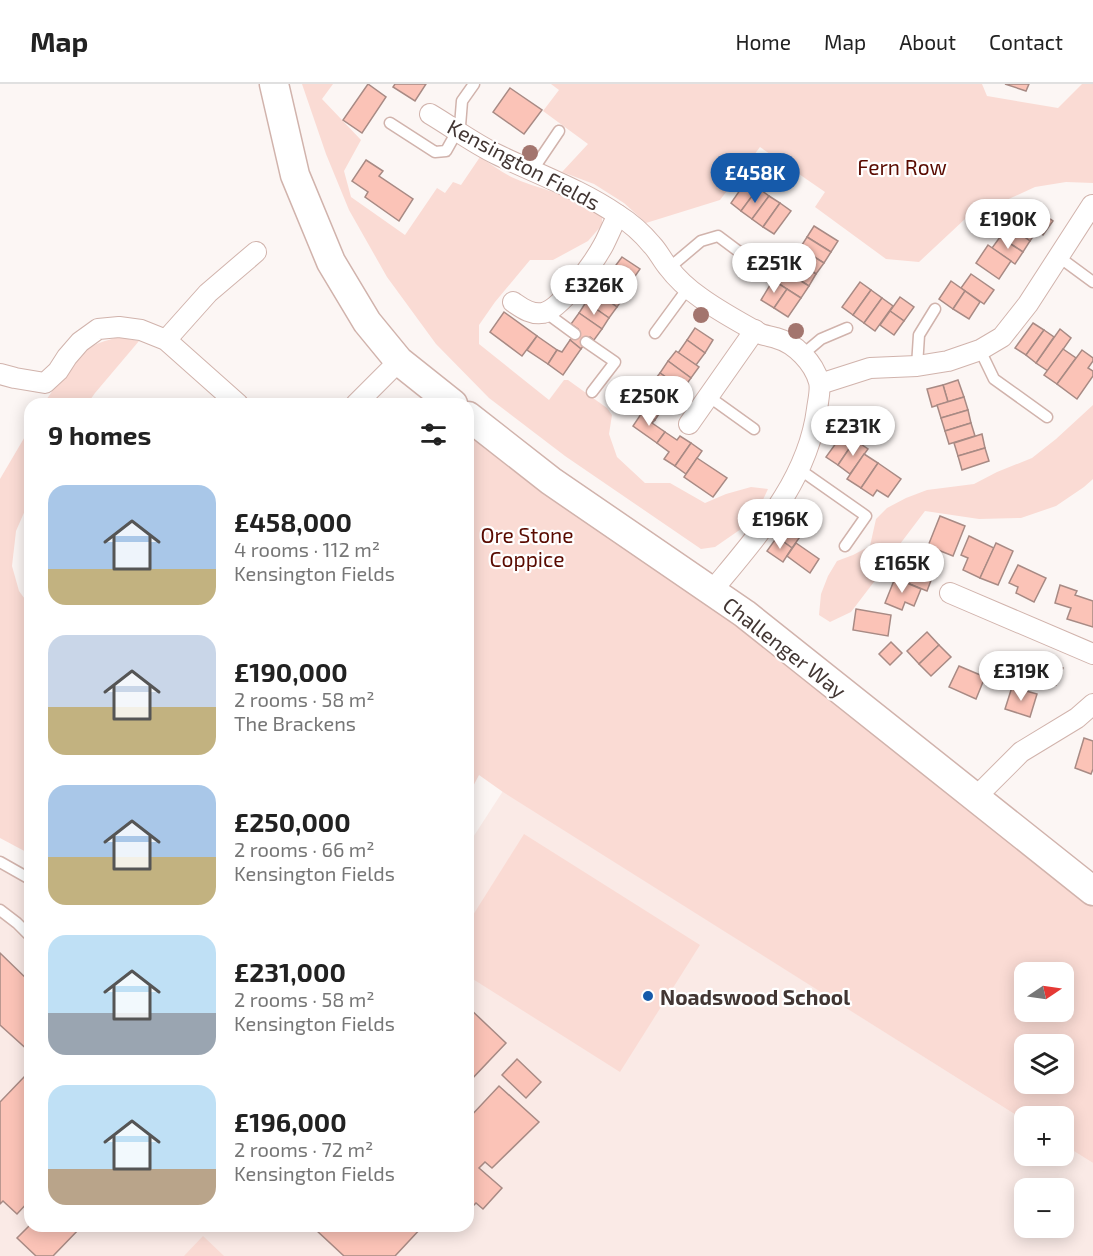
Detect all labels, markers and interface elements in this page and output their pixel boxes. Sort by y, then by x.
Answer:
text: Map [30,24,88,58]
text: Home [735,29,791,54]
text: Map [824,29,866,54]
text: About [899,29,956,54]
text: Contact [989,29,1063,54]
street label: Kensington Fields [444,113,604,215]
pin: £458K [713,153,797,204]
park label: Fern Row [857,154,947,179]
text: £458K [725,160,785,184]
pin: £190K [966,199,1050,250]
text: £190K [979,206,1037,230]
pin: £251K [732,243,816,294]
text: £251K [746,250,802,274]
pin: £326K [552,265,636,316]
text: £326K [564,272,624,296]
pin: £250K [607,376,691,427]
text: £250K [619,383,679,407]
pin: £231K [811,406,895,457]
text: £231K [825,413,881,437]
icon: filters [417,418,450,451]
text: 9 homes [48,419,151,450]
pin: £196K [738,499,822,550]
text: £458,000 [234,506,352,537]
text: £196K [752,506,808,530]
icon: home [96,509,168,581]
park label: Ore Stone Coppice [480,522,574,571]
text: 4 rooms · 112 m² [234,537,380,561]
pin: £165K [860,543,944,594]
text: £165K [874,550,930,574]
text: Kensington Fields [234,561,395,585]
street label: Challenger Way [718,591,852,703]
pin: £319K [979,651,1063,702]
text: £190,000 [234,656,348,687]
text: £319K [993,658,1049,682]
icon: home [96,659,168,731]
text: 2 rooms · 58 m² [234,687,375,711]
text: The Brackens [234,711,356,735]
text: £250,000 [234,806,351,837]
icon: home [96,809,168,881]
text: 2 rooms · 66 m² [234,837,375,861]
text: Kensington Fields [234,861,395,885]
text: £231,000 [234,956,346,987]
icon: home [96,959,168,1031]
north arrow [1014,962,1074,1022]
map controls [1014,962,1074,1238]
place label: Noadswood School [660,984,850,1009]
text: 2 rooms · 58 m² [234,987,375,1011]
marker: Noadswood School [641,989,655,1003]
text: Kensington Fields [234,1011,395,1035]
button: layers [1014,1034,1074,1094]
text: £196,000 [234,1106,347,1137]
button: + [1014,1106,1074,1166]
icon: home [96,1109,168,1181]
text: 2 rooms · 72 m² [234,1137,373,1161]
text: Kensington Fields [234,1161,395,1185]
button: − [1014,1178,1074,1238]

